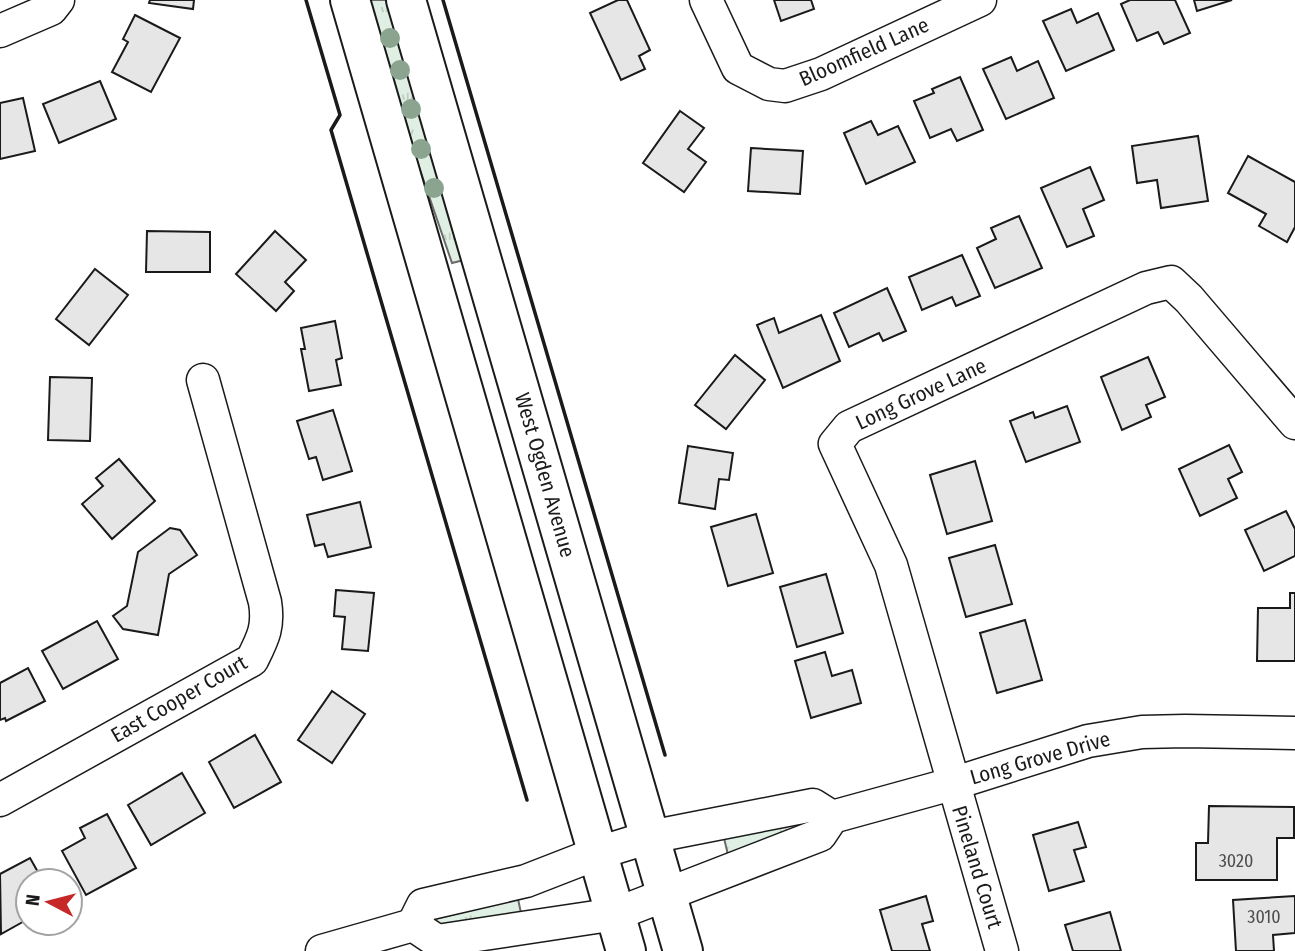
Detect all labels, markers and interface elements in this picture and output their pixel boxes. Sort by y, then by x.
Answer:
street label: Bloomfield Lane [795,12,933,92]
street label: Long Grove Lane [852,352,990,436]
street label: West Ogden Avenue [509,390,581,560]
street label: East Cooper Court [106,649,252,749]
street label: Long Grove Drive [967,726,1113,790]
street label: Pineland Court [946,802,1008,932]
house number: 3020 [1219,850,1253,872]
north arrow [14,867,84,937]
text: N [21,893,45,907]
house number: 3010 [1247,906,1281,928]

